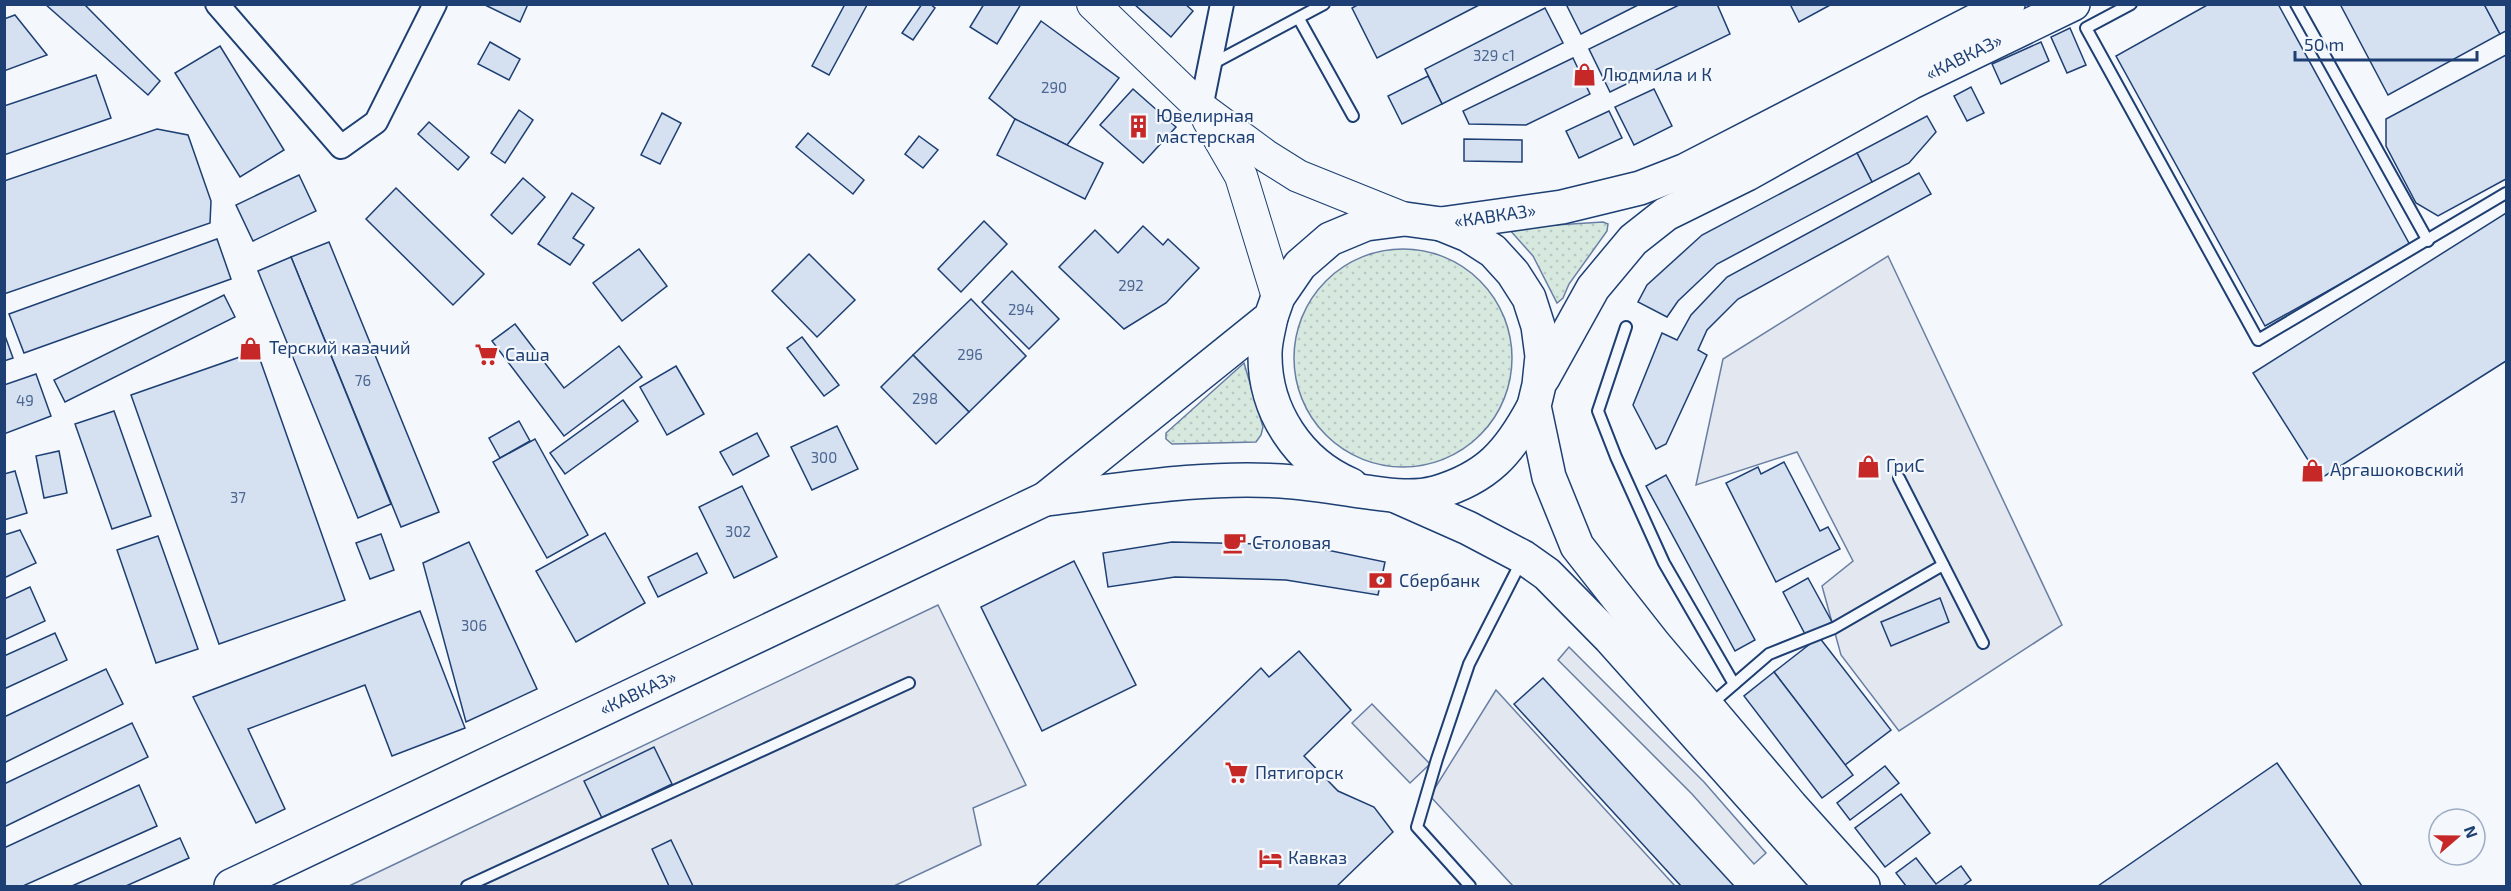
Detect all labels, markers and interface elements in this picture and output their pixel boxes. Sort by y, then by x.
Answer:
scale bar [2295,24,2476,62]
street label: «КАВКАЗ» [1922,28,2005,84]
text: 50 m [2304,33,2344,55]
house number: 329 с1 [1473,46,1515,64]
shop icon: Людмила и К [1571,62,1597,88]
place label: Людмила и К [1602,63,1712,85]
house number: 290 [1041,78,1067,96]
place label: Ювелирная мастерская [1156,104,1255,147]
building icon: Ювелирная мастерская [1125,113,1151,139]
street label: «КАВКАЗ» [1452,198,1537,232]
house number: 292 [1118,276,1144,294]
house number: 294 [1008,300,1034,318]
shop icon: Терский казачий [238,335,264,361]
place label: Терский казачий [269,336,410,358]
supermarket icon: Саша [474,342,500,368]
place label: Саша [505,343,550,365]
house number: 296 [957,345,983,363]
house number: 76 [355,371,371,389]
house number: 298 [912,389,938,407]
house number: 49 [16,391,34,409]
house number: 300 [811,448,837,466]
shop icon: ГриС [1855,453,1881,479]
place label: ГриС [1886,454,1925,476]
shop icon: Аргашоковский [2299,457,2325,483]
place label: Аргашоковский [2330,458,2464,480]
house number: 37 [230,488,246,506]
house number: 302 [725,522,751,540]
cafe icon: Столовая [1221,530,1247,556]
place label: Столовая [1252,531,1331,553]
bank icon: Сбербанк [1368,568,1394,594]
place label: Сбербанк [1399,569,1481,591]
house number: 306 [461,616,487,634]
street label: «КАВКАЗ» [596,665,680,719]
supermarket icon: Пятигорск [1224,760,1250,786]
place label: Пятигорск [1255,761,1344,783]
north arrow [2427,807,2487,867]
text: N [2461,823,2482,840]
hotel icon: Кавказ [1257,845,1283,871]
place label: Кавказ [1288,846,1347,868]

